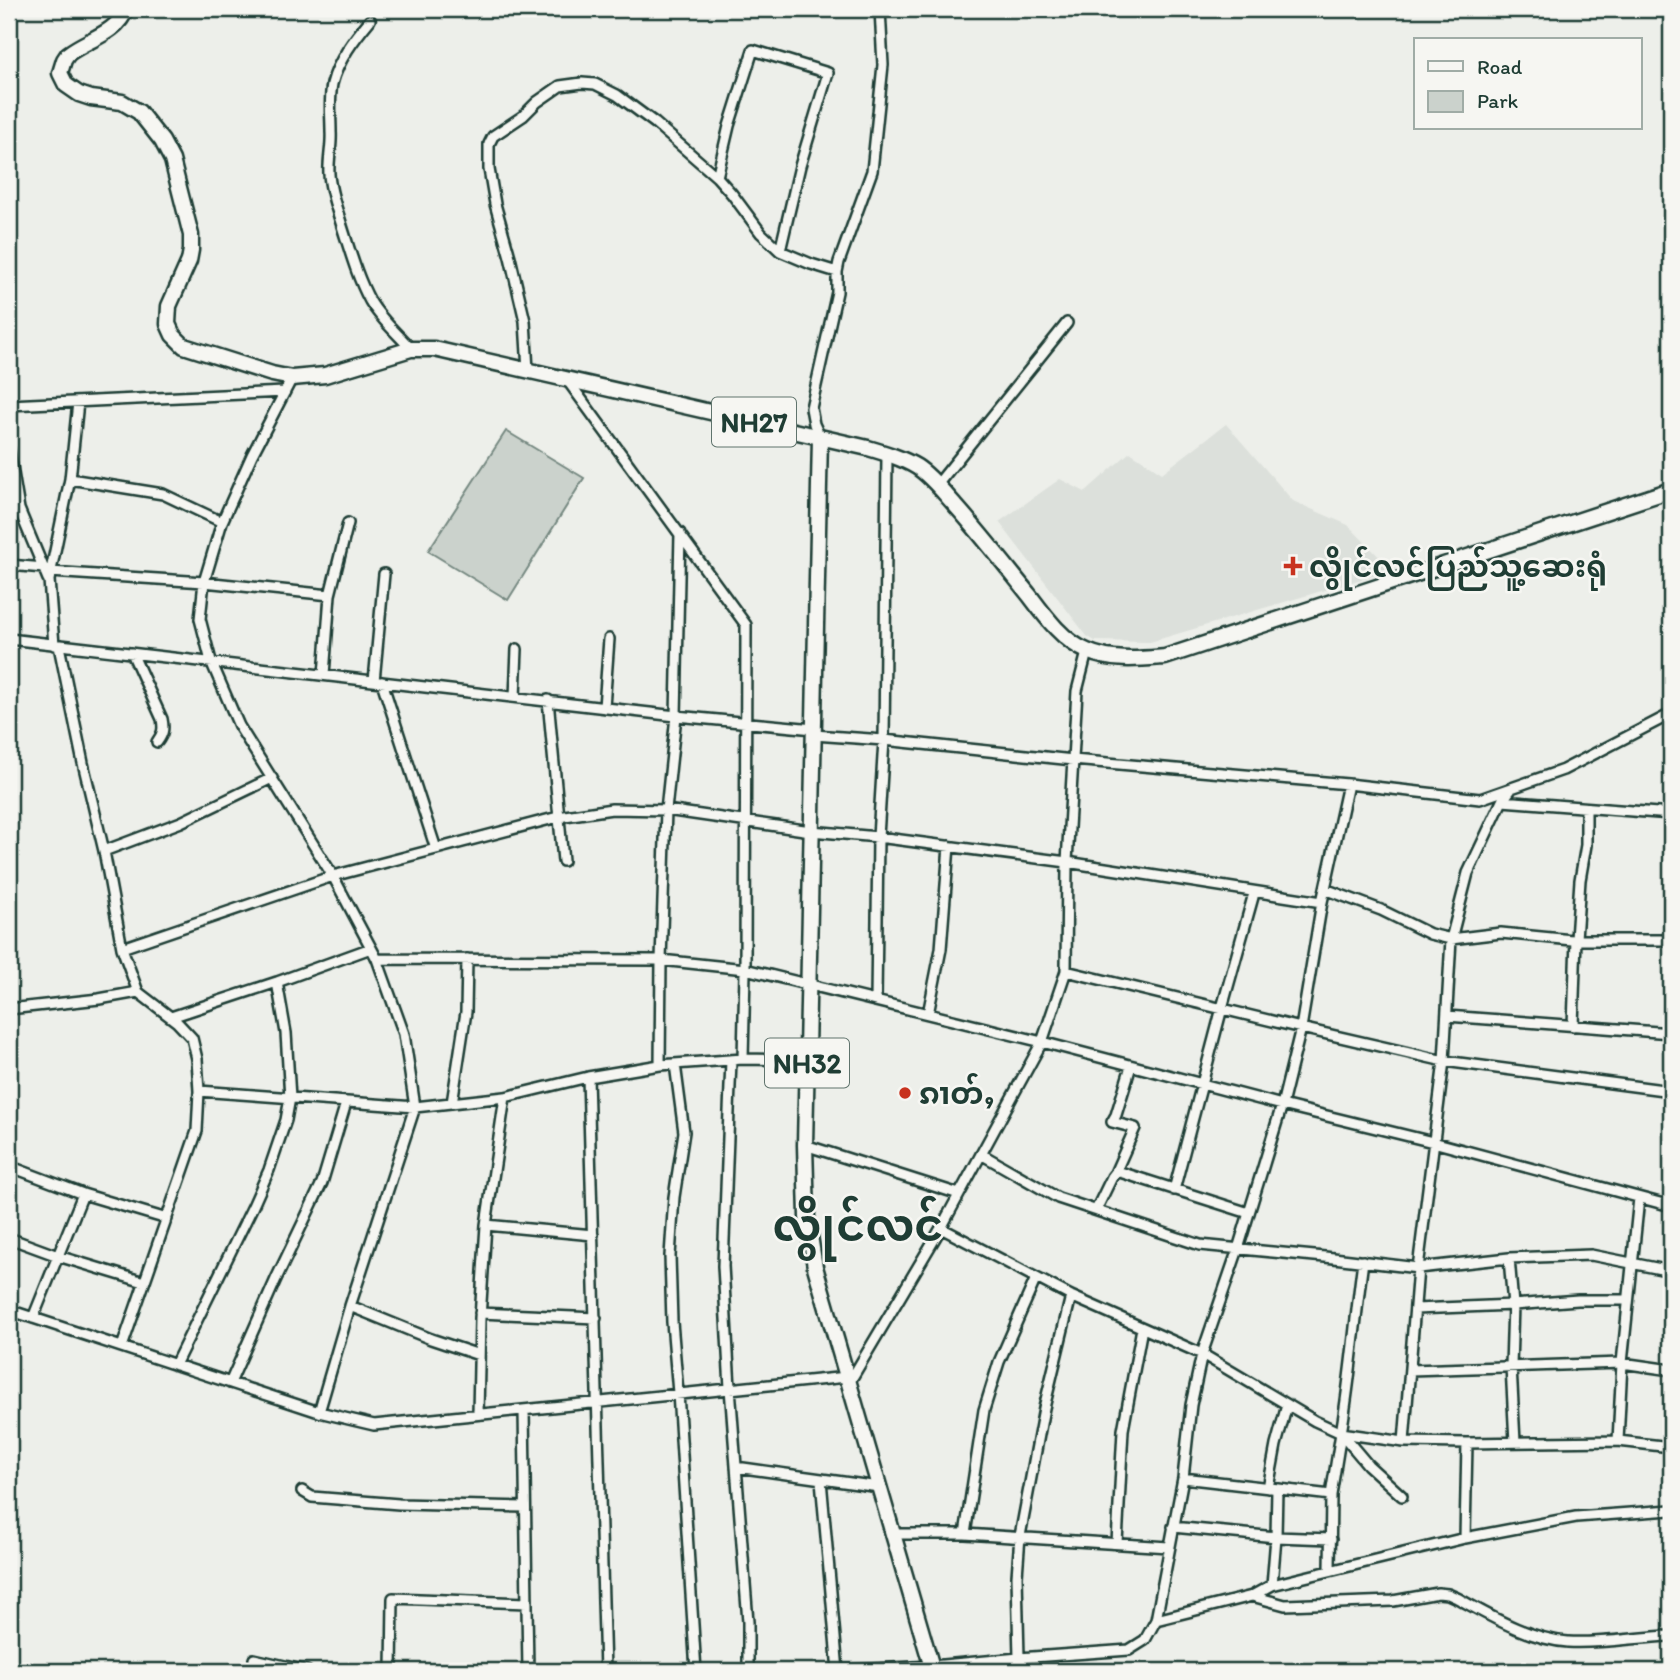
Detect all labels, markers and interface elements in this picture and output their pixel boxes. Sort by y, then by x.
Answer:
legend [1414,38,1642,130]
text: Road [1477,54,1523,79]
text: Park [1477,88,1519,113]
road number: NH27 [712,398,796,446]
place label: လွိုင်လင်ပြည်သူ့ဆေးရုံ [1309,546,1607,591]
marker: လွိုင်လင်ပြည်သူ့ဆေးရုံ [1283,556,1303,576]
road number: NH32 [765,1038,849,1088]
place label: ၵၢတ်ႇ [919,1073,996,1112]
marker: ၵၢတ်ႇ [897,1085,913,1101]
district label: လွိုင်လင် [773,1195,943,1262]

